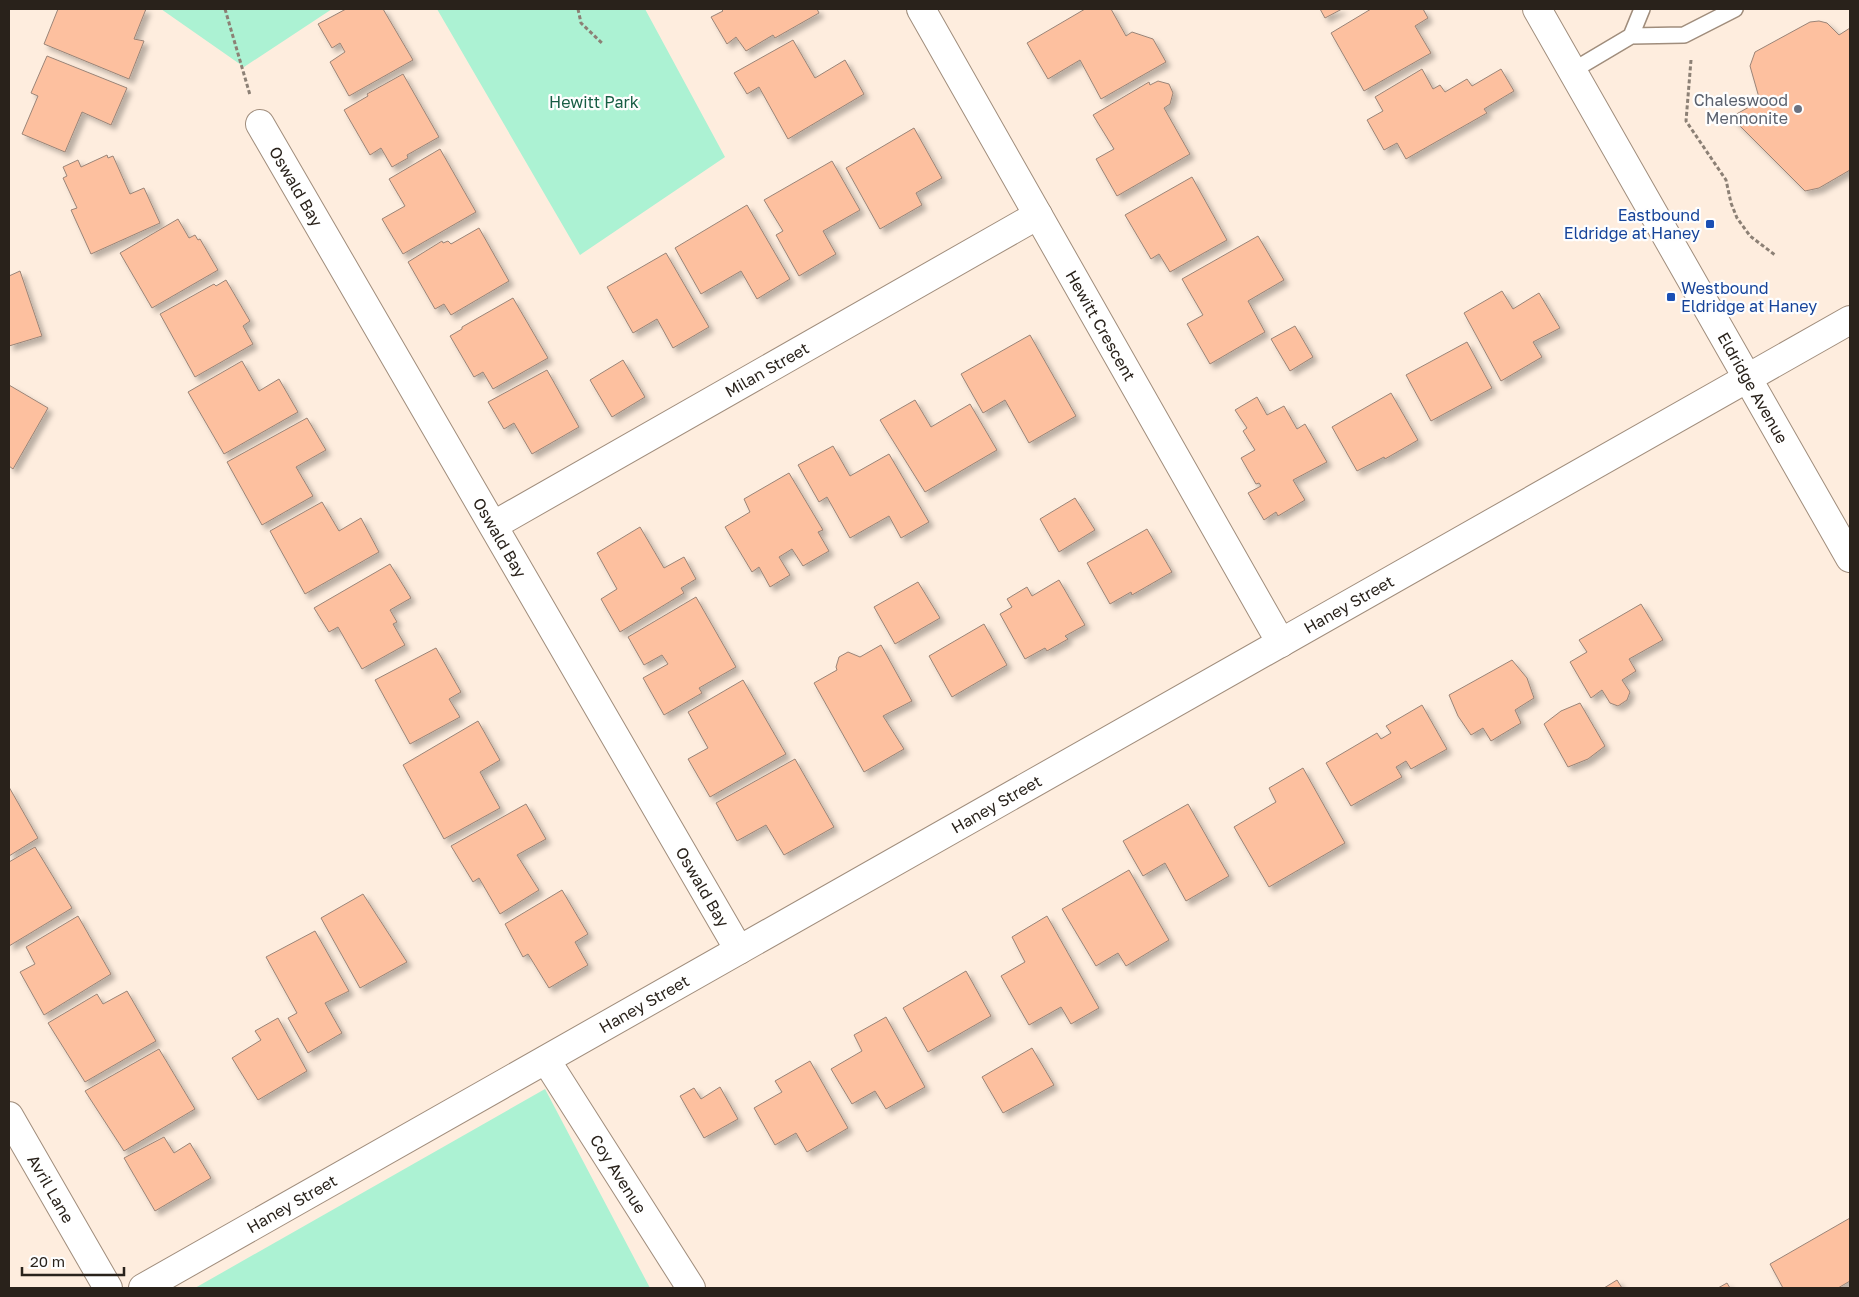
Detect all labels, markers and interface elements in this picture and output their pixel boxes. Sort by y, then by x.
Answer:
place label: Chaleswood Mennonite [1694,90,1788,128]
park label: Hewitt Park [549,92,639,112]
marker: Chaleswood Mennonite [1792,103,1804,115]
street label: Oswald Bay [265,143,327,230]
place label: Eastbound Eldridge at Haney [1564,205,1700,243]
marker: Eastbound Eldridge at Haney [1704,218,1716,230]
street label: Hewitt Crescent [1061,267,1140,384]
place label: Westbound Eldridge at Haney [1681,278,1817,316]
marker: Westbound Eldridge at Haney [1665,291,1677,303]
street label: Eldridge Avenue [1713,329,1792,447]
street label: Milan Street [721,338,812,401]
street label: Oswald Bay [469,494,531,581]
street label: Haney Street [1300,571,1397,638]
street label: Haney Street [948,771,1045,838]
street label: Oswald Bay [671,843,734,931]
street label: Haney Street [595,970,693,1037]
street label: Coy Avenue [586,1131,651,1217]
street label: Avril Lane [23,1151,78,1227]
street label: Haney Street [243,1170,340,1237]
scale bar [22,1244,125,1276]
text: 20 m [30,1252,65,1270]

